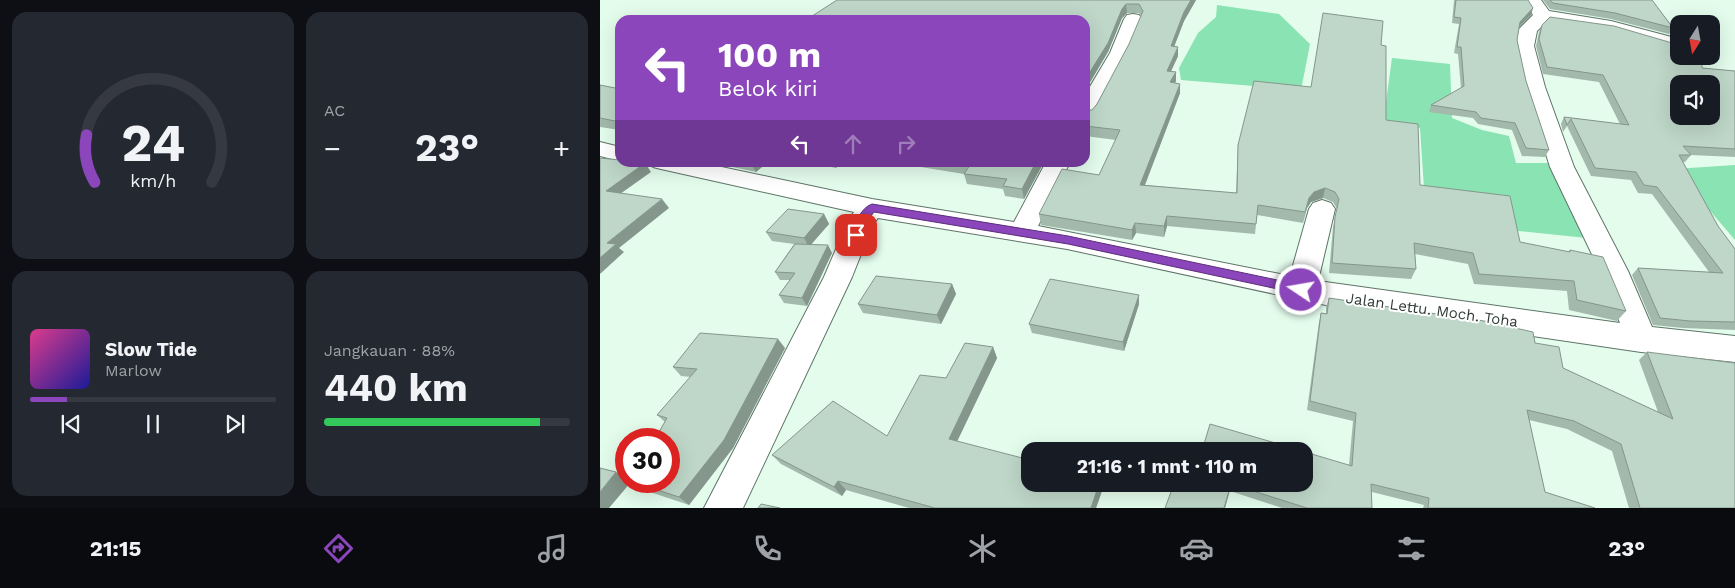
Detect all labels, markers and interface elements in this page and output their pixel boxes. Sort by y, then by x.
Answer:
north arrow [1670,15,1720,65]
map controls [1670,15,1720,125]
text: 100 m [718,34,821,76]
icon: left [635,35,700,100]
button: sound [1670,75,1720,125]
text: Belok kiri [718,76,818,101]
text: AC [324,101,345,120]
text: 24 [121,113,185,174]
text: 23° [415,126,479,170]
icon: left [786,130,814,158]
icon: ahead [839,130,867,158]
icon: right [892,130,920,158]
text: − [324,132,341,165]
text: + [553,132,570,165]
text: km/h [130,170,176,191]
pin [835,214,877,256]
icon: arrive [842,221,870,249]
position arrow [1274,263,1326,315]
street label: Jalan Lettu. Moch. Toha [1345,289,1520,331]
text: Slow Tide [105,338,197,361]
text: Jangkauan · 88% [324,341,455,360]
text: Marlow [105,361,162,380]
text: 440 km [324,366,468,410]
icon: previous [57,410,85,438]
icon: pause [139,410,167,438]
icon: next [221,410,249,438]
speed limit sign: 30 [615,428,680,493]
text: 21:16 · 1 mnt · 110 m [1077,455,1257,478]
icon: directions [321,531,356,566]
icon: music [535,531,570,566]
icon: phone [750,531,785,566]
icon: climate [965,531,1000,566]
icon: car [1179,531,1214,566]
icon: filters [1394,531,1429,566]
text: 21:15 [90,536,141,561]
text: 23° [1608,536,1645,561]

